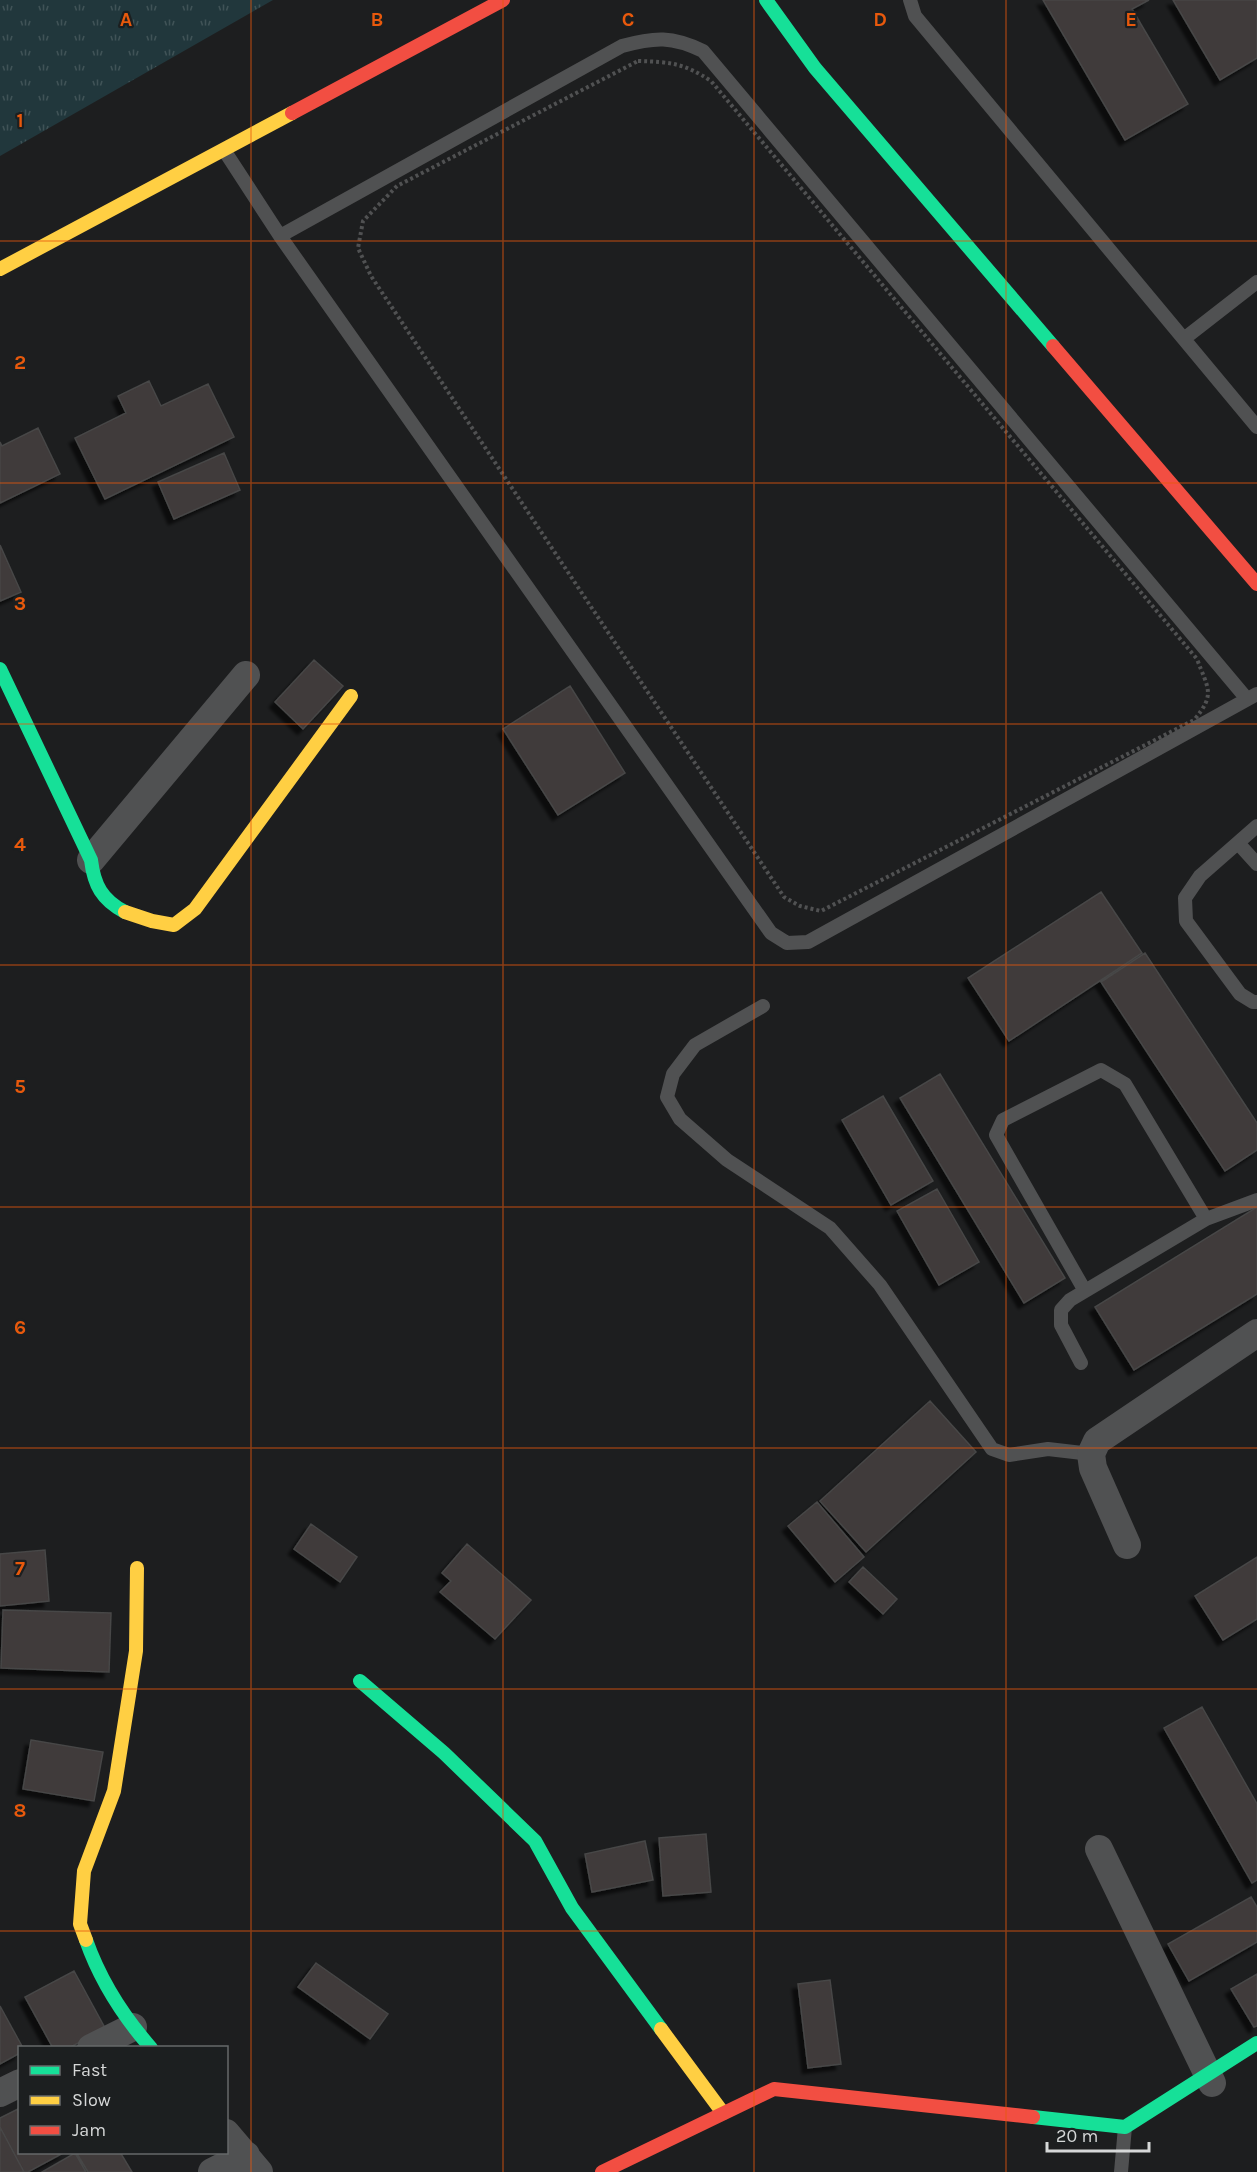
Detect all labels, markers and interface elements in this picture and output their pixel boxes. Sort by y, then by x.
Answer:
text: A [120,8,133,31]
text: B [371,8,383,31]
text: C [622,8,634,31]
text: D [873,8,887,31]
text: E [1125,8,1137,31]
text: 1 [16,109,24,132]
text: 2 [14,351,26,374]
text: 3 [14,592,26,615]
text: 4 [14,833,26,856]
text: 5 [14,1075,26,1098]
text: 6 [14,1316,26,1339]
text: 7 [15,1557,25,1580]
text: 8 [14,1799,26,1822]
legend [18,2046,228,2154]
text: Fast [72,2059,107,2081]
text: Slow [72,2089,111,2111]
scale bar [1047,2115,1149,2153]
text: Jam [72,2119,106,2141]
text: 20 m [1056,2125,1098,2147]

